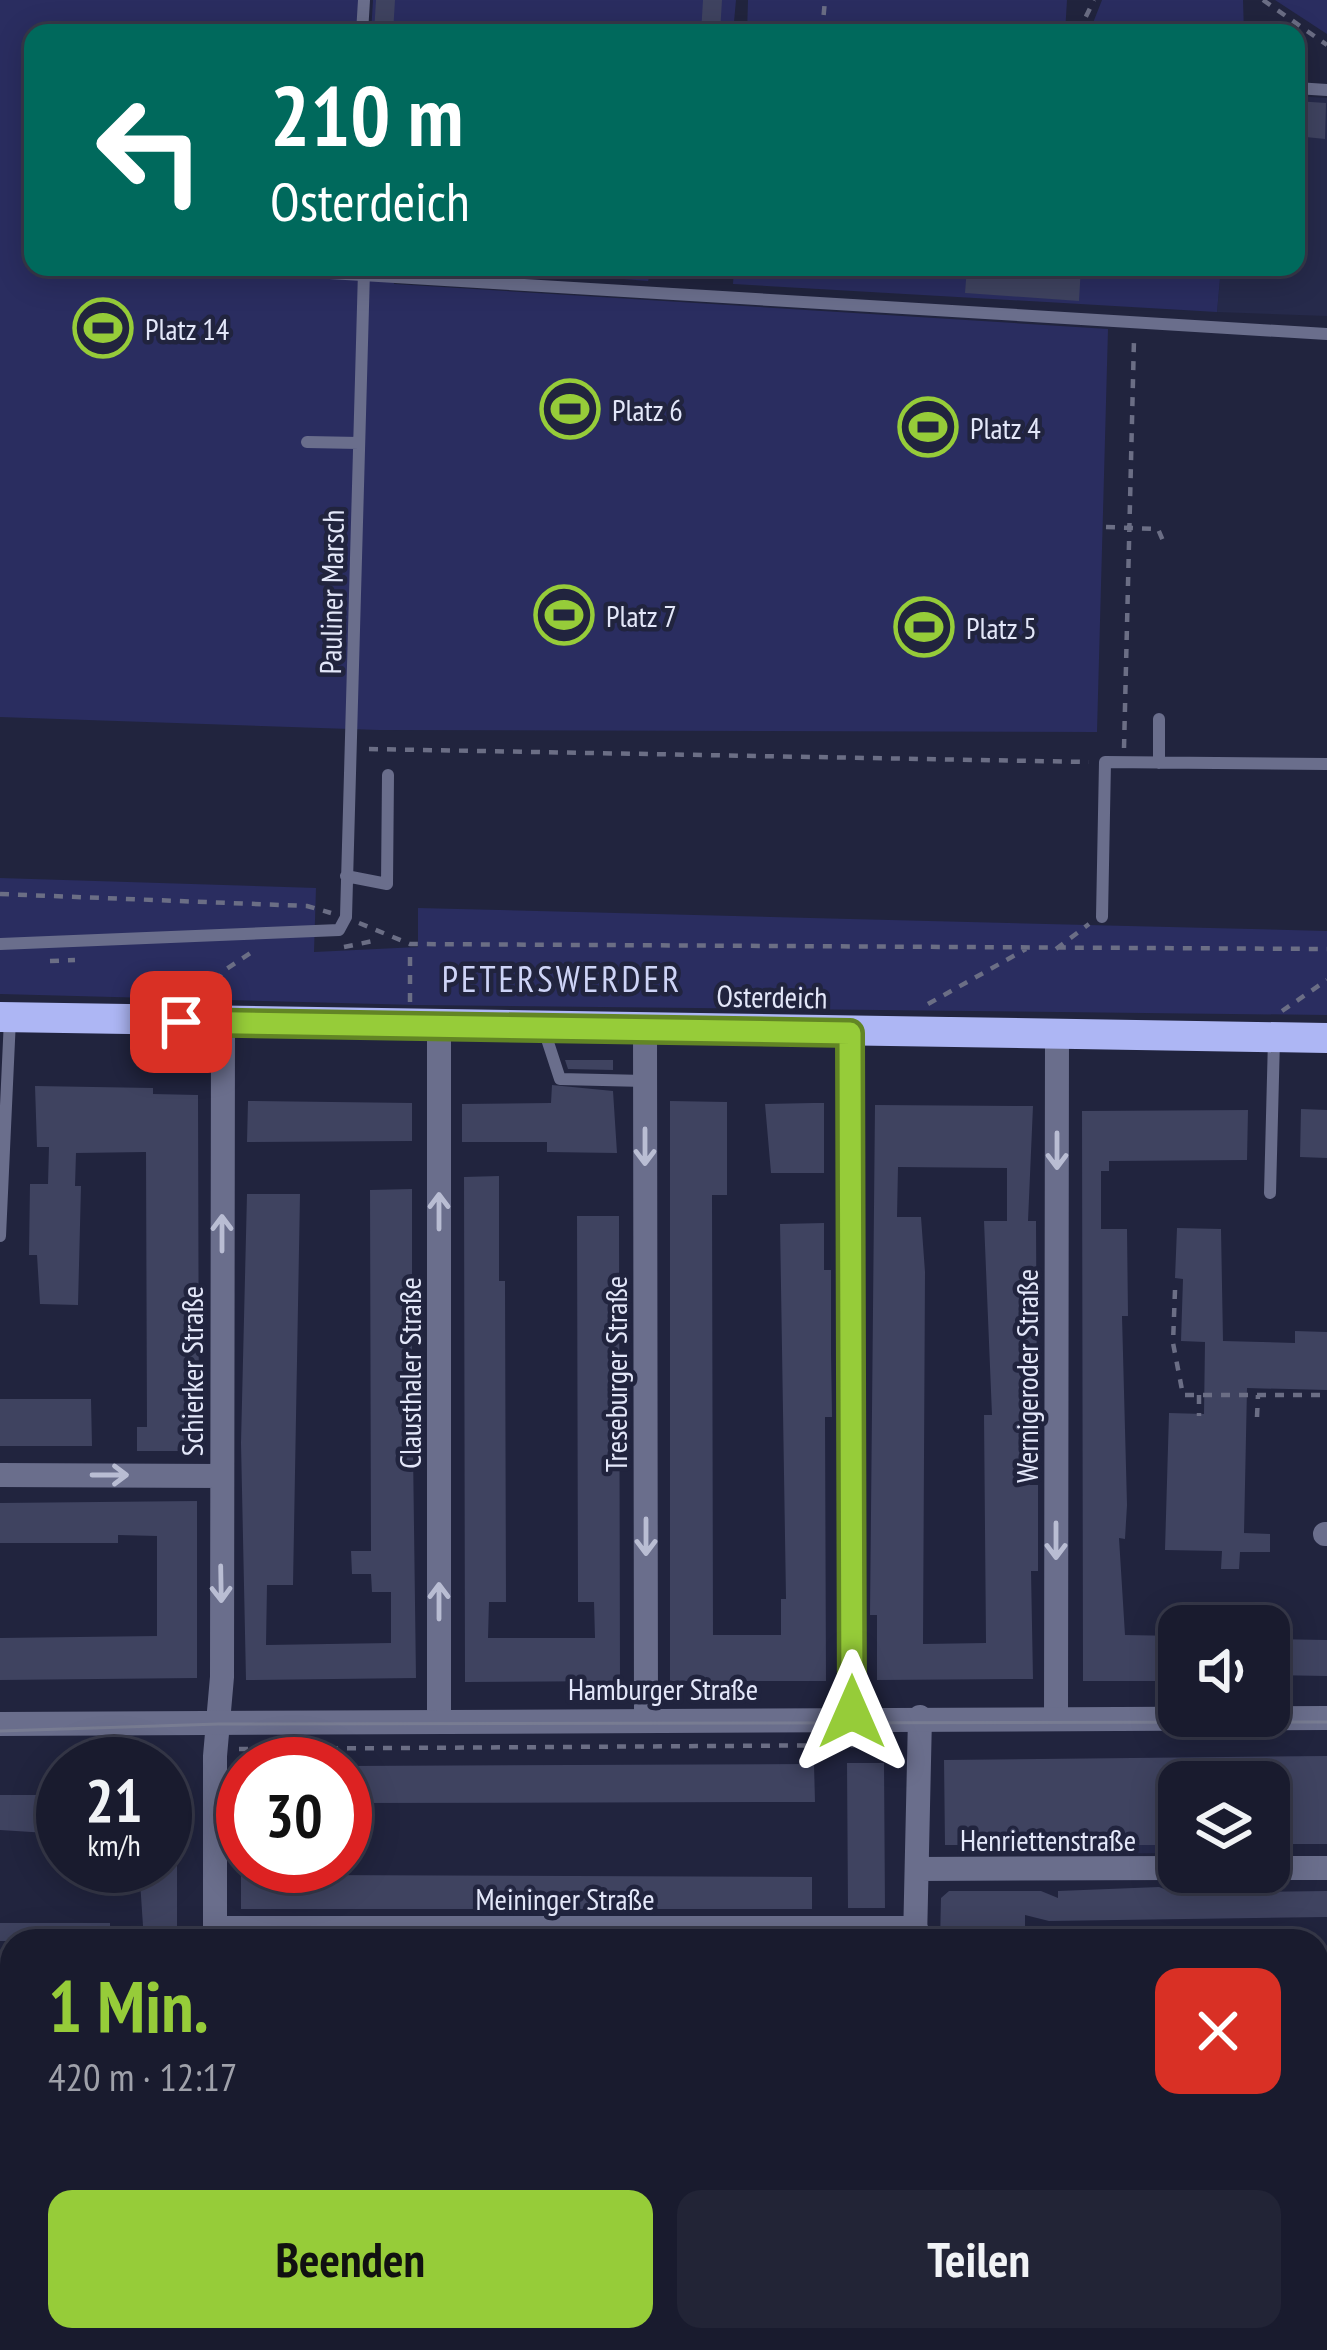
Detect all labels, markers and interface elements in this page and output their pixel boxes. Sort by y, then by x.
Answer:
text: 210 m [270,60,463,169]
icon: left [72,72,228,228]
text: Osterdeich [270,166,470,236]
sports icon: Platz 14 [72,297,134,359]
place label: Platz 14 [145,309,229,348]
sports icon: Platz 6 [539,378,601,440]
place label: Platz 6 [612,390,683,429]
sports icon: Platz 4 [897,396,959,458]
place label: Platz 4 [970,408,1041,447]
street label: Pauliner Marsch [310,509,352,675]
sports icon: Platz 7 [533,584,595,646]
place label: Platz 7 [606,596,677,635]
sports icon: Platz 5 [893,596,955,658]
place label: Platz 5 [966,608,1037,647]
district label: PETERSWERDER [442,955,682,1002]
pin [130,971,232,1073]
street label: Osterdeich [716,976,828,1016]
icon: arrive [148,989,214,1055]
one-way arrow [634,1127,656,1166]
one-way arrow [1046,1131,1068,1170]
one-way arrow [428,1192,450,1231]
one-way arrow [211,1214,233,1253]
street label: Wernigeroder Straße [1007,1269,1046,1483]
street label: Treseburger Straße [596,1276,635,1472]
street label: Clausthaler Straße [390,1277,429,1469]
street label: Schierker Straße [172,1286,211,1456]
one-way arrow [90,1464,129,1487]
one-way arrow [635,1517,657,1556]
one-way arrow [1045,1521,1067,1560]
one-way arrow [210,1564,232,1603]
one-way arrow [428,1582,450,1621]
map controls [1158,1605,1290,1893]
button: sound [1158,1605,1290,1737]
position arrow [789,1649,915,1775]
street label: Hamburger Straße [568,1669,758,1708]
speed limit sign: 30 [216,1737,372,1893]
text: 21 [85,1761,143,1839]
button: layers [1158,1761,1290,1893]
street label: Henriettenstraße [960,1820,1136,1859]
text: km/h [87,1825,141,1864]
street label: Meininger Straße [475,1879,655,1918]
text: 1 Min. [48,1959,209,2052]
button: close [1155,1968,1281,2094]
text: 420 m · 12:17 [48,2051,237,2102]
button: Beenden [48,2190,653,2328]
button: Teilen [677,2190,1281,2328]

